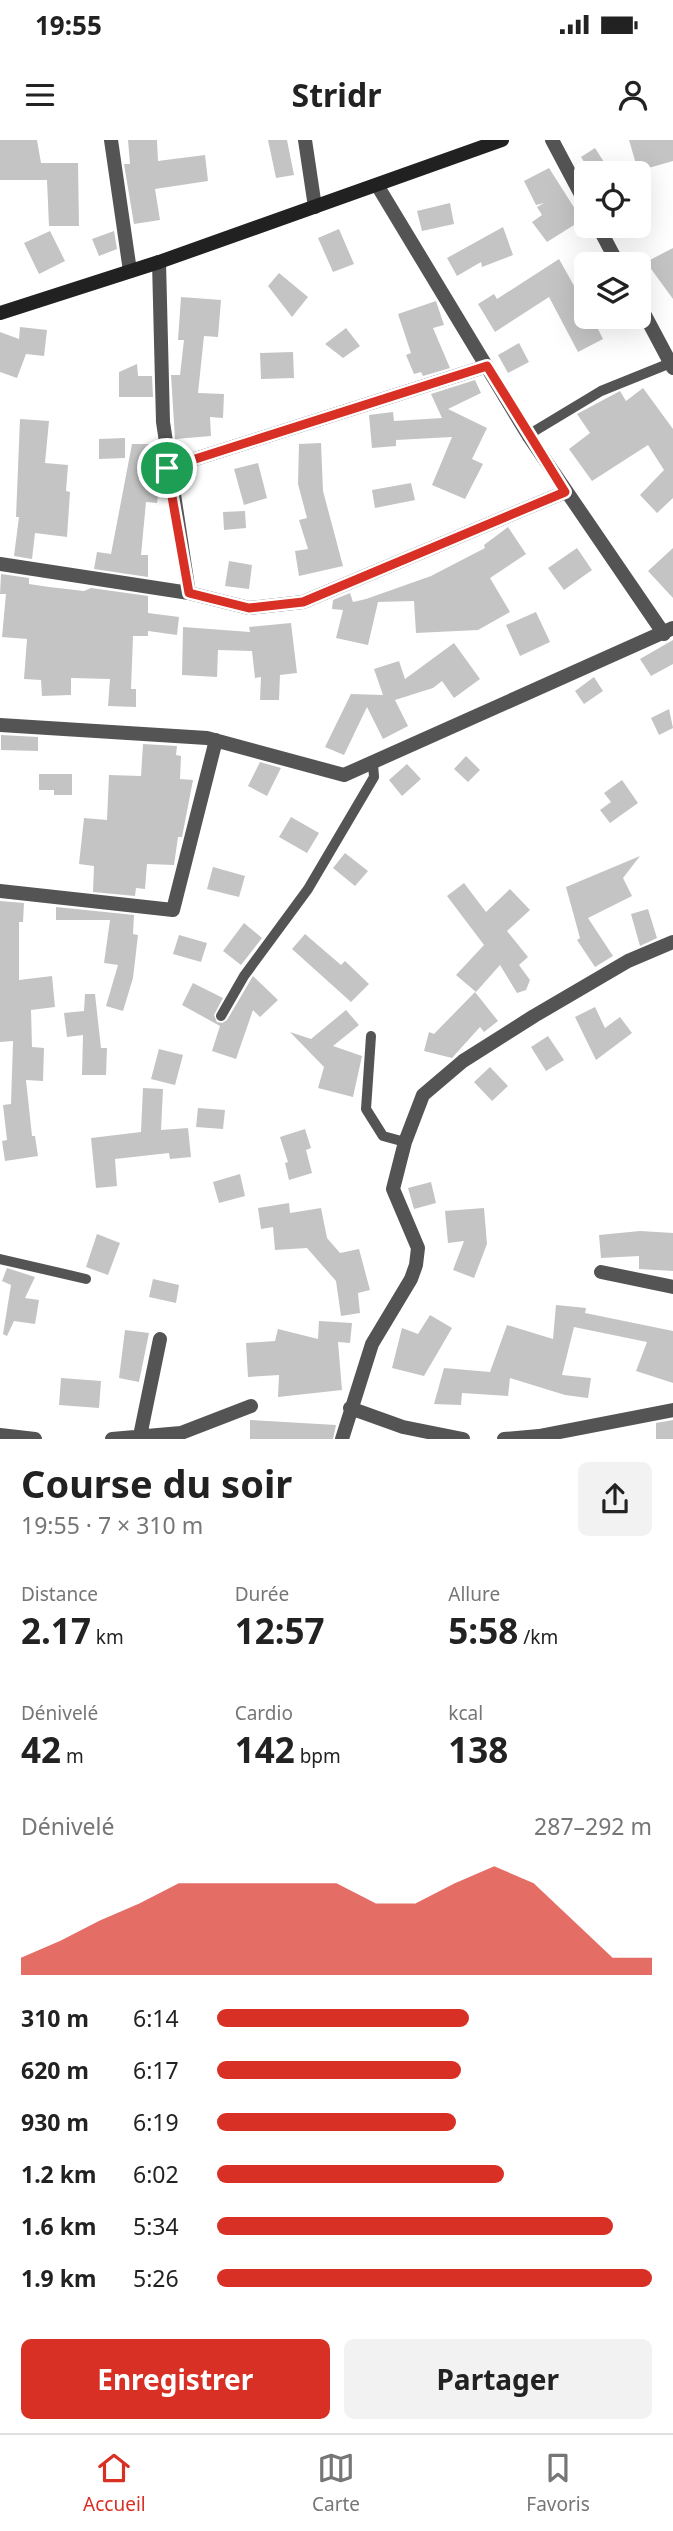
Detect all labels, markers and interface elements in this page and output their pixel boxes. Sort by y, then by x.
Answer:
text: 19:55 [35,7,102,43]
text: Stridr [292,73,381,116]
icon: menu [21,76,59,114]
icon: person [614,76,652,114]
map controls [574,161,651,329]
button: locate [574,161,651,238]
button: layers [574,252,651,329]
pin [137,438,197,498]
icon: arrive [148,449,186,487]
text: Course du soir [21,1457,292,1509]
button: share [578,1462,652,1536]
text: 19:55 · 7 × 310 m [21,1509,203,1541]
text: Distance [21,1581,98,1607]
text: Durée [235,1581,289,1607]
text: Allure [448,1581,500,1607]
text: 2.17 [21,1607,91,1654]
text: 12:57 [235,1607,325,1654]
text: 5:58 [448,1607,518,1654]
text: km [91,1624,124,1650]
text: /km [518,1624,558,1650]
text: Dénivelé [21,1700,98,1726]
text: Cardio [235,1700,293,1726]
text: kcal [448,1700,483,1726]
text: 42 [21,1726,61,1773]
text: 142 [235,1726,295,1773]
text: 138 [448,1726,508,1773]
text: m [61,1743,84,1769]
text: bpm [295,1743,341,1769]
text: Dénivelé [21,1810,114,1842]
text: 287–292 m [534,1810,652,1842]
text: 310 m [21,2002,89,2034]
text: 6:14 [133,2002,179,2034]
text: 620 m [21,2054,89,2086]
text: 6:17 [133,2054,179,2086]
text: 930 m [21,2106,89,2138]
text: 6:19 [133,2106,179,2138]
text: 1.2 km [21,2158,96,2190]
text: 6:02 [133,2158,179,2190]
text: 1.6 km [21,2210,96,2242]
text: 5:34 [133,2210,179,2242]
text: 1.9 km [21,2262,96,2294]
text: 5:26 [133,2262,179,2294]
button: Enregistrer [21,2339,330,2419]
button: Partager [344,2339,652,2419]
tab: Accueil [83,2449,146,2517]
tab: Carte [312,2449,360,2517]
tab: Favoris [526,2449,590,2517]

